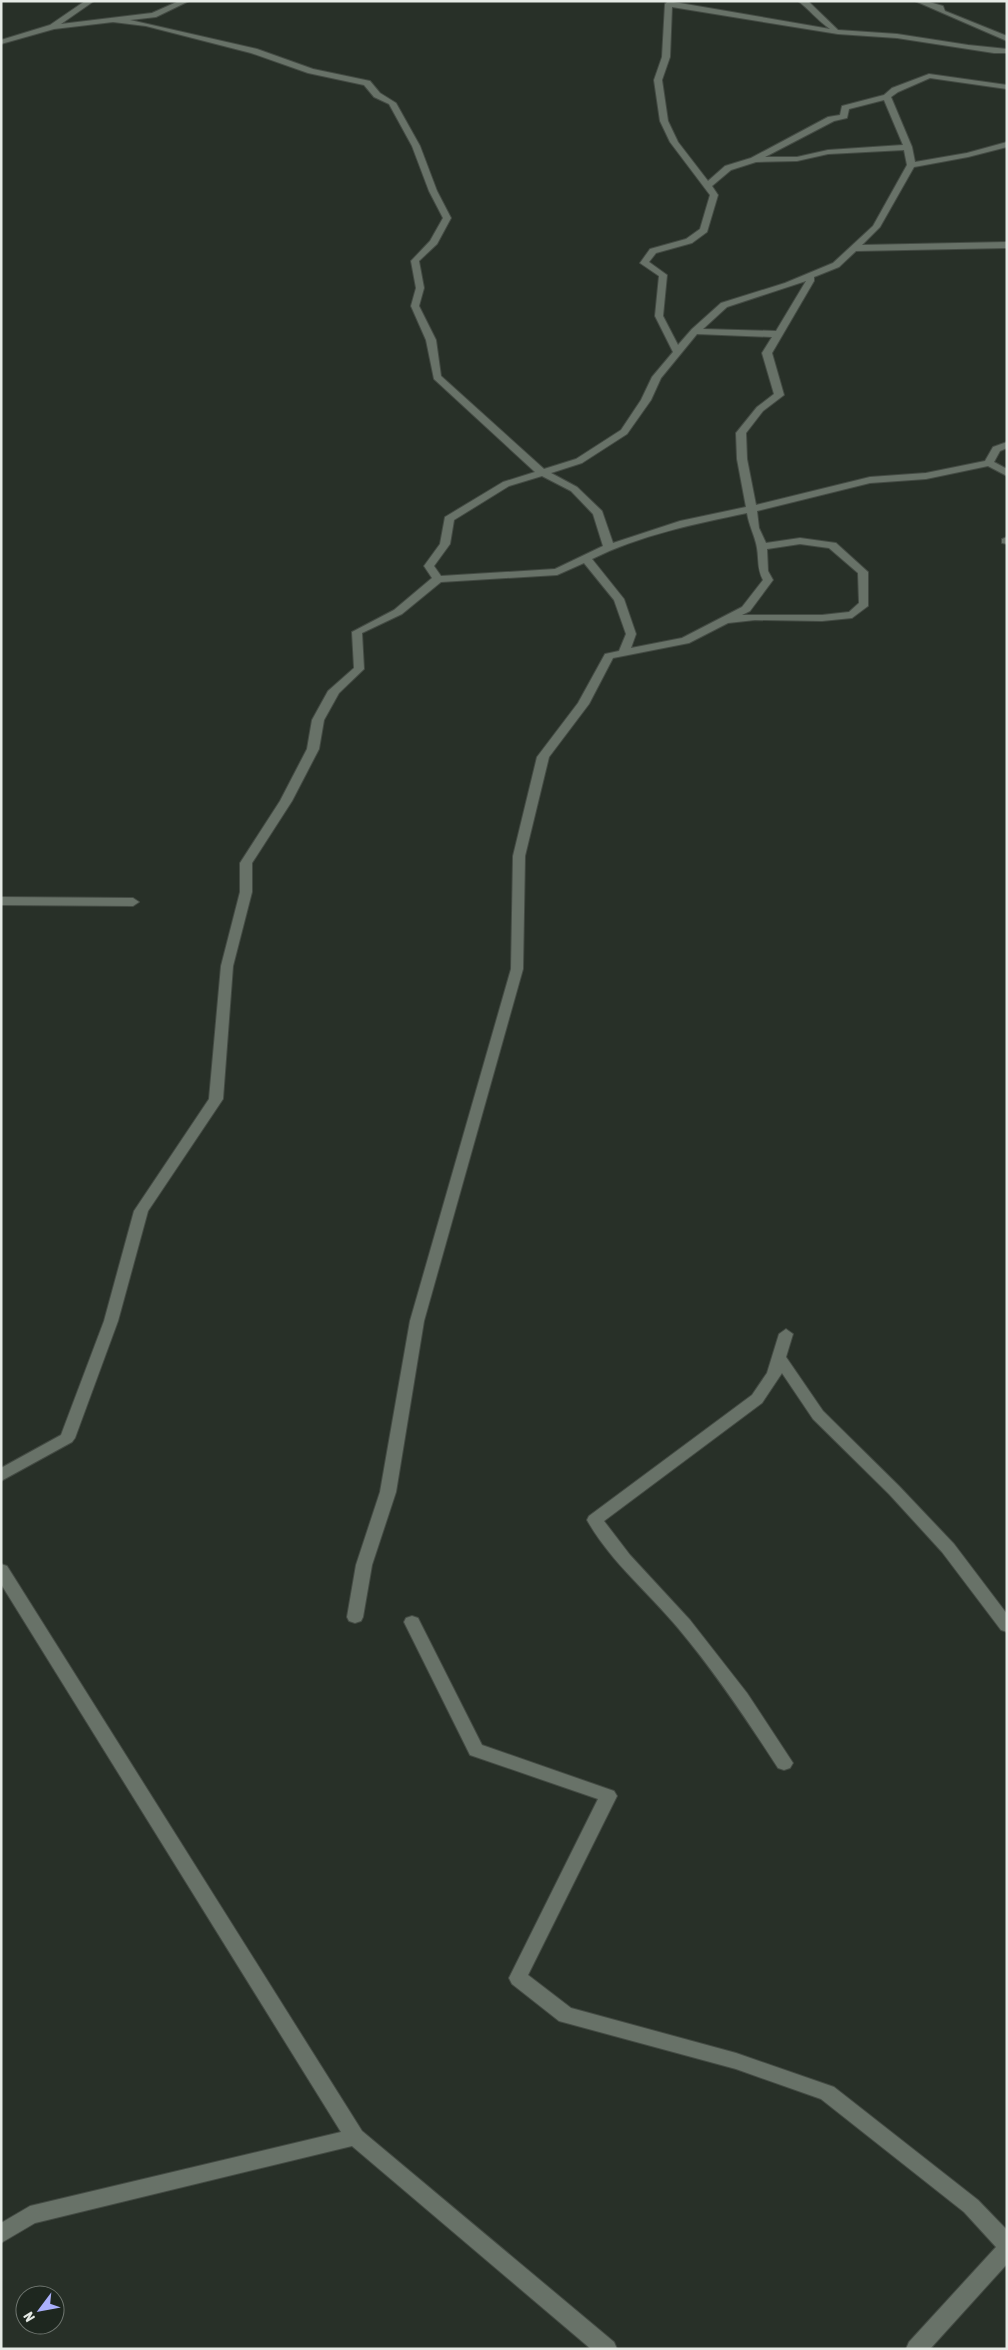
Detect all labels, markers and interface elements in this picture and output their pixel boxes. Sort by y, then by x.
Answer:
north arrow [15,2285,65,2335]
text: N [20,2309,38,2325]

